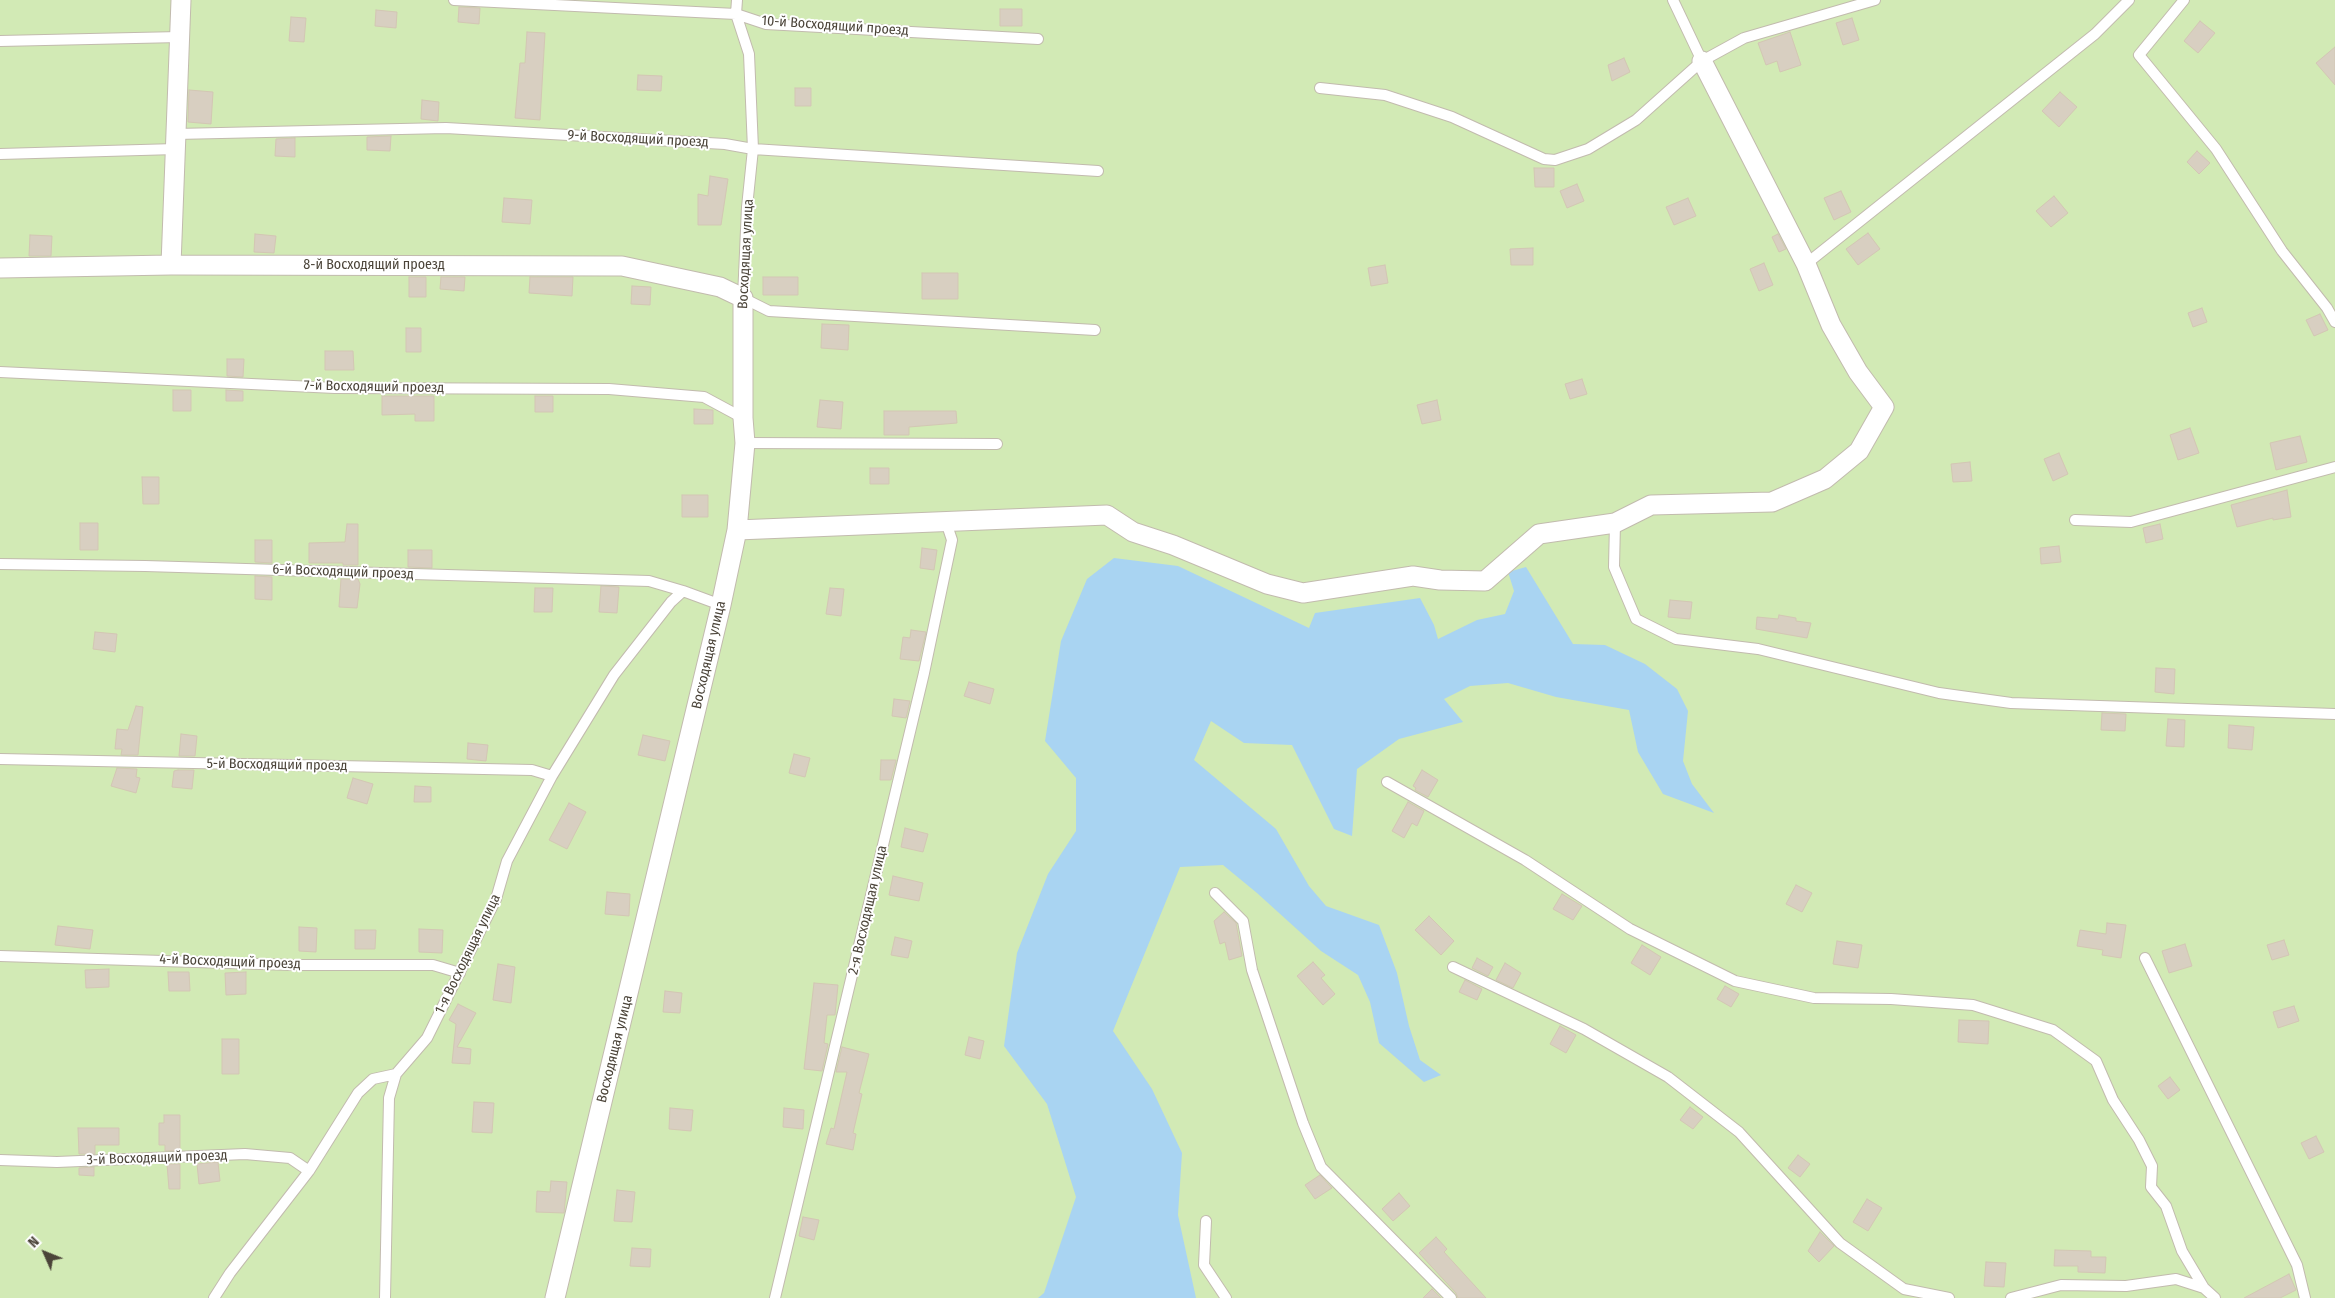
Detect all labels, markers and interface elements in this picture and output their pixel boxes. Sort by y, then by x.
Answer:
street label: 10-й Восходящий проезд [761,12,909,40]
street label: 9-й Восходящий проезд [567,127,709,151]
street label: Восходящая улица [735,198,757,310]
street label: 8-й Восходящий проезд [303,257,445,273]
street label: 7-й Восходящий проезд [304,377,444,397]
street label: 6-й Восходящий проезд [272,561,414,583]
street label: Восходящая улица [688,599,730,711]
street label: 5-й Восходящий проезд [206,755,348,775]
street label: 2-я Восходящая улица [845,844,891,976]
street label: 1-я Восходящая улица [432,891,504,1017]
street label: 4-й Восходящий проезд [159,951,301,973]
street label: Восходящая улица [593,993,637,1105]
street label: 3-й Восходящий проезд [86,1147,228,1169]
north arrow [20,1228,70,1278]
text: N [25,1233,43,1251]

